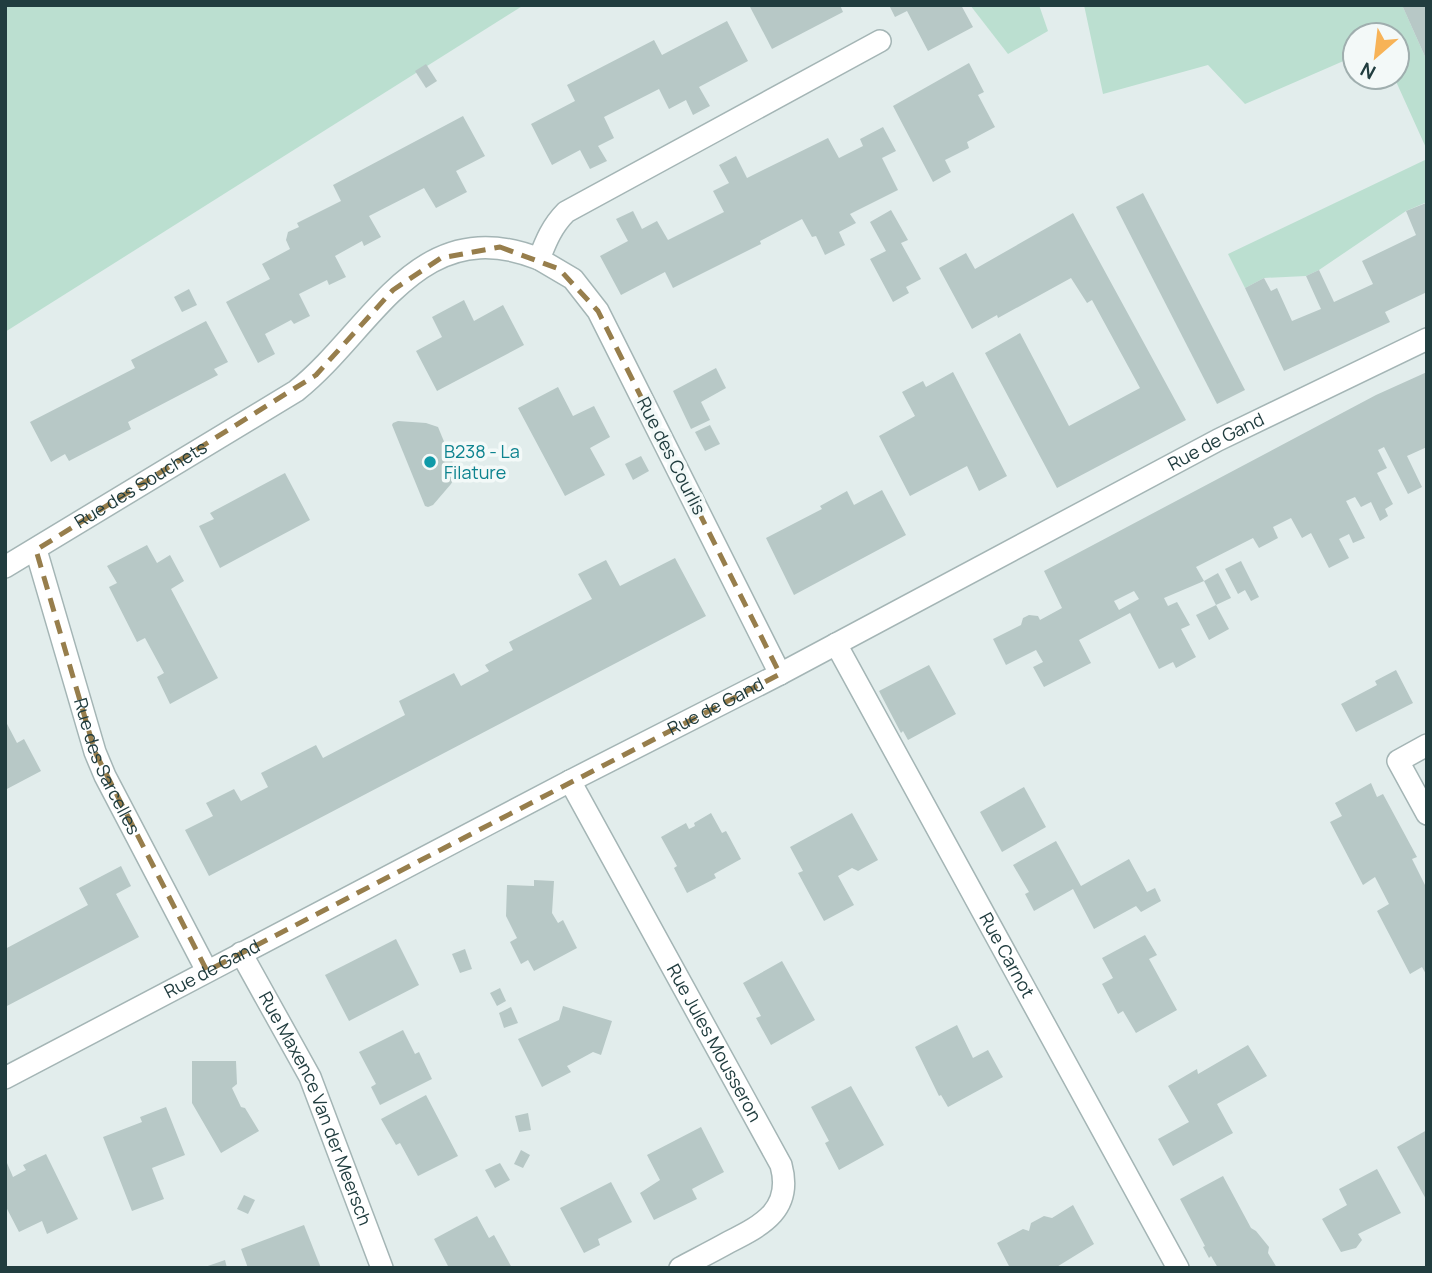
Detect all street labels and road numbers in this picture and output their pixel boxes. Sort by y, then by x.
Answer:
street label: Rue des Courlis [632,393,712,518]
street label: Rue de Gand [1163,407,1268,476]
street label: Rue des Souchets [70,435,211,533]
street label: Rue de Gand [663,671,768,740]
street label: Rue des Sarcelles [69,695,147,839]
street label: Rue Carnot [974,908,1041,1002]
street label: Rue de Gand [160,933,264,1003]
street label: Rue Jules Mousseron [662,959,768,1126]
street label: Rue Maxence Van der Meersch [254,987,378,1229]

